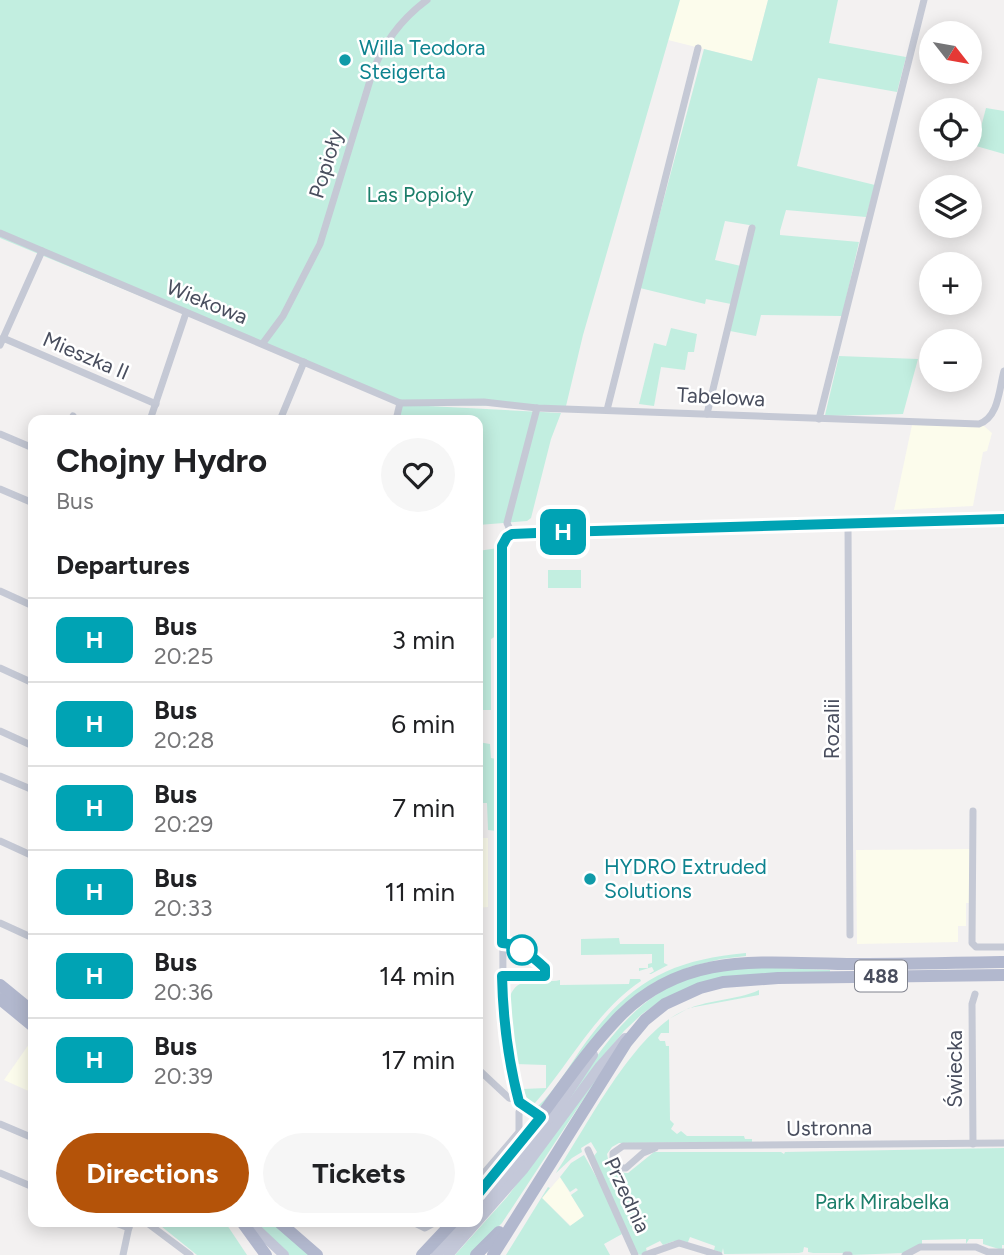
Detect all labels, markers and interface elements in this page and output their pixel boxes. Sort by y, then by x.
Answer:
north arrow [919,21,982,84]
map controls [919,21,982,392]
place label: Willa Teodora Steigerta [359,35,485,84]
marker: Willa Teodora Steigerta [337,52,353,68]
button: locate [919,98,982,161]
street label: Popioły [303,126,348,201]
button: layers [919,175,982,238]
park label: Las Popioły [366,182,474,207]
button: + [919,252,982,315]
street label: Wiekowa [163,274,251,329]
street label: Mieszka II [39,326,133,385]
button: − [919,329,982,392]
street label: Tabelowa [676,382,766,411]
button: heart [381,438,455,512]
text: Chojny Hydro [56,441,267,480]
text: Bus [56,487,94,515]
line badge: H [540,509,586,555]
text: H [554,517,572,546]
text: Departures [56,549,190,581]
text: Bus [154,610,197,642]
text: 3 min [392,624,455,656]
text: H [86,625,104,654]
text: 20:25 [154,642,214,670]
text: Bus [154,694,197,726]
street label: Rozalii [819,699,844,759]
text: 6 min [391,708,455,740]
text: H [86,709,104,738]
text: 20:28 [154,726,214,754]
text: Bus [154,778,197,810]
text: 7 min [392,792,455,824]
text: H [86,793,104,822]
text: 20:29 [154,810,213,838]
place label: HYDRO Extruded Solutions [604,854,767,903]
text: Bus [154,862,197,894]
marker: HYDRO Extruded Solutions [582,871,598,887]
text: 11 min [384,876,455,908]
text: H [86,877,104,906]
text: 20:33 [154,894,212,922]
unlabelled marker [507,935,537,965]
text: Bus [154,946,197,978]
text: 14 min [379,960,455,992]
road number: 488 [855,960,907,992]
text: H [86,961,104,990]
text: 20:36 [154,978,213,1006]
text: Bus [154,1030,197,1062]
street label: Świecka [942,1030,967,1108]
text: 17 min [381,1044,455,1076]
text: H [86,1045,104,1074]
text: 20:39 [154,1062,213,1090]
street label: Ustronna [786,1114,872,1141]
button: Directions [56,1133,249,1213]
button: Tickets [263,1133,455,1213]
street label: Przednia [599,1153,656,1237]
park label: Park Mirabelka [815,1189,949,1214]

